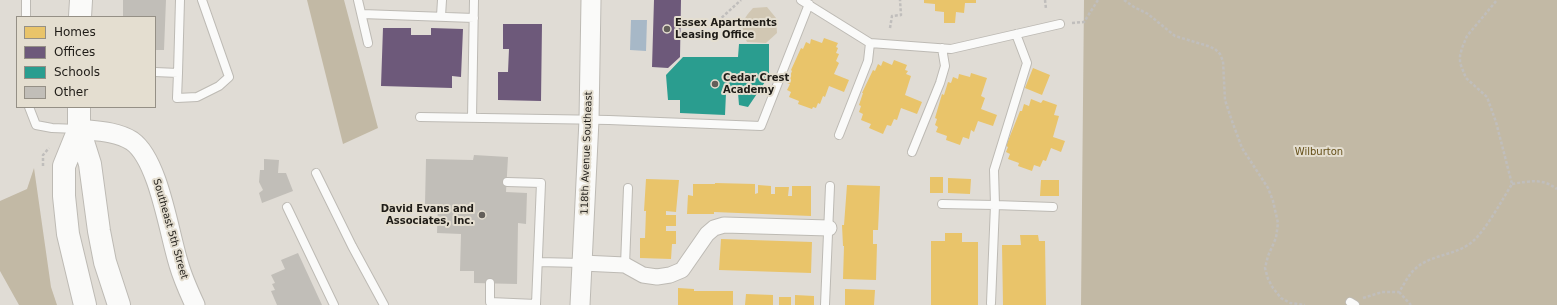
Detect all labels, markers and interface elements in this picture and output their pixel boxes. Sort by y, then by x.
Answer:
legend [16,16,156,108]
place label: Essex Apartments Leasing Office [675,17,777,40]
marker: Essex Apartments Leasing Office [662,24,672,34]
text: Homes [54,25,96,39]
text: Offices [54,45,95,59]
text: Schools [54,65,100,79]
place label: Cedar Crest Academy [723,72,789,96]
marker: Cedar Crest Academy [710,79,720,89]
text: Other [54,85,88,99]
street label: 118th Avenue Southeast [579,91,595,215]
park label: Wilburton [1295,146,1343,158]
street label: Southeast 5th Street [150,177,190,281]
place label: David Evans and Associates, Inc. [381,203,474,226]
marker: David Evans and Associates, Inc. [477,210,487,220]

